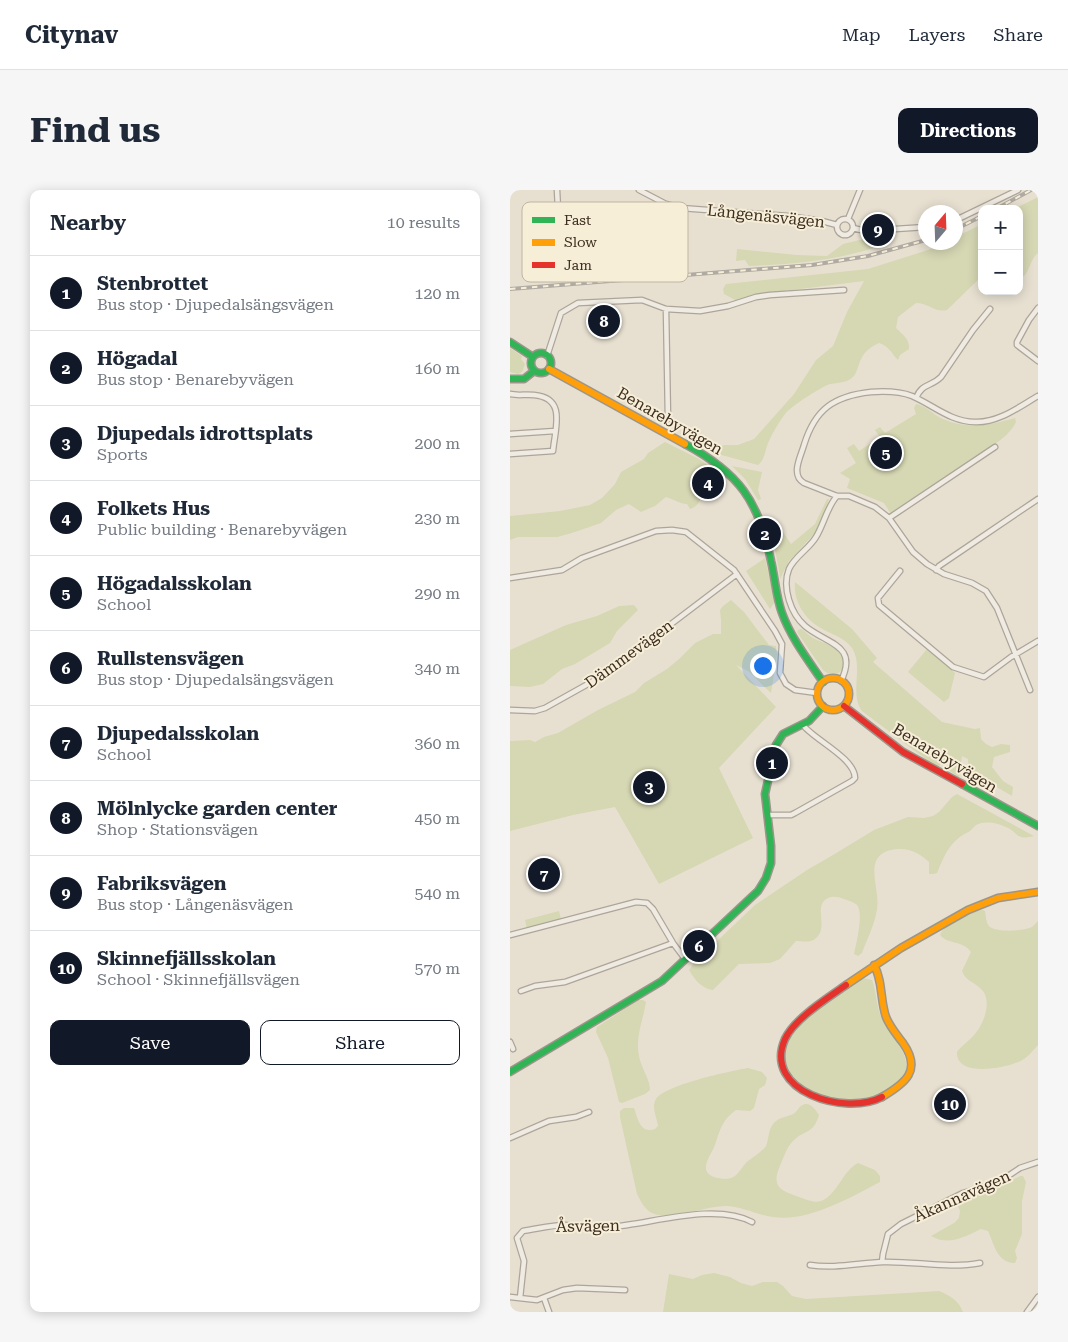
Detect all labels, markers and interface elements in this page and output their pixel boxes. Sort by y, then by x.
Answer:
text: Citynav [25,21,118,49]
text: Map [842,24,881,45]
text: Layers [909,24,965,45]
text: Share [993,24,1043,45]
button: Directions [898,108,1038,153]
text: Find us [30,110,160,151]
street label: Långenäsvägen [706,200,826,232]
legend [522,202,688,282]
north arrow [918,205,963,250]
map controls [978,205,1023,295]
button: + [978,205,1023,250]
text: Nearby [50,211,126,235]
pin: 9 [862,211,894,249]
text: Fast [564,212,591,228]
text: 10 results [387,213,460,232]
text: Slow [564,234,597,250]
button: − [978,250,1023,295]
text: Jam [564,257,592,273]
text: Stenbrottet [97,272,208,295]
text: 1 [62,284,70,303]
text: 120 m [414,284,460,303]
text: Bus stop · Djupedalsängsvägen [97,295,334,314]
pin: 8 [588,302,620,340]
text: Högadal [97,347,177,370]
text: 2 [62,359,70,378]
text: 160 m [414,359,460,378]
text: Bus stop · Benarebyvägen [97,370,294,389]
street label: Benarebyvägen [614,383,726,459]
text: Djupedals idrottsplats [97,422,313,445]
text: 3 [62,434,70,453]
text: 200 m [414,434,460,453]
pin: 5 [870,434,902,472]
text: Sports [97,445,148,464]
pin: 4 [692,464,724,502]
text: Folkets Hus [97,497,210,520]
text: 4 [62,509,70,528]
text: 230 m [414,509,460,528]
pin: 2 [749,515,781,553]
text: Public building · Benarebyvägen [97,520,347,539]
text: Högadalsskolan [97,572,252,595]
text: 5 [62,584,70,603]
text: 290 m [414,584,460,603]
text: School [97,595,151,614]
street label: Dämmevägen [581,616,677,692]
text: Rullstensvägen [97,647,244,670]
your location [750,653,776,679]
text: 6 [62,659,70,678]
text: 340 m [414,659,460,678]
text: Bus stop · Djupedalsängsvägen [97,670,334,689]
street label: Benarebyvägen [889,719,1001,797]
text: Djupedalsskolan [97,722,259,745]
text: 7 [62,734,70,753]
text: 360 m [414,734,460,753]
pin: 1 [756,744,788,782]
text: School [97,745,151,764]
pin: 3 [633,768,665,806]
text: Mölnlycke garden center [97,797,337,820]
text: 8 [62,809,70,828]
text: 450 m [414,809,460,828]
text: Shop · Stationsvägen [97,820,258,839]
pin: 7 [528,855,560,893]
text: Fabriksvägen [97,872,227,895]
text: 9 [62,884,70,903]
text: 540 m [414,884,460,903]
text: Bus stop · Långenäsvägen [97,895,293,914]
pin: 6 [683,927,715,965]
text: Skinnefjällsskolan [97,947,276,970]
text: 10 [57,959,75,978]
text: 570 m [414,959,460,978]
text: School · Skinnefjällsvägen [97,970,300,989]
button: Save [50,1020,250,1065]
button: Share [260,1020,460,1065]
pin: 10 [934,1085,966,1123]
street label: Åkannavägen [911,1166,1013,1226]
street label: Åsvägen [556,1216,620,1236]

